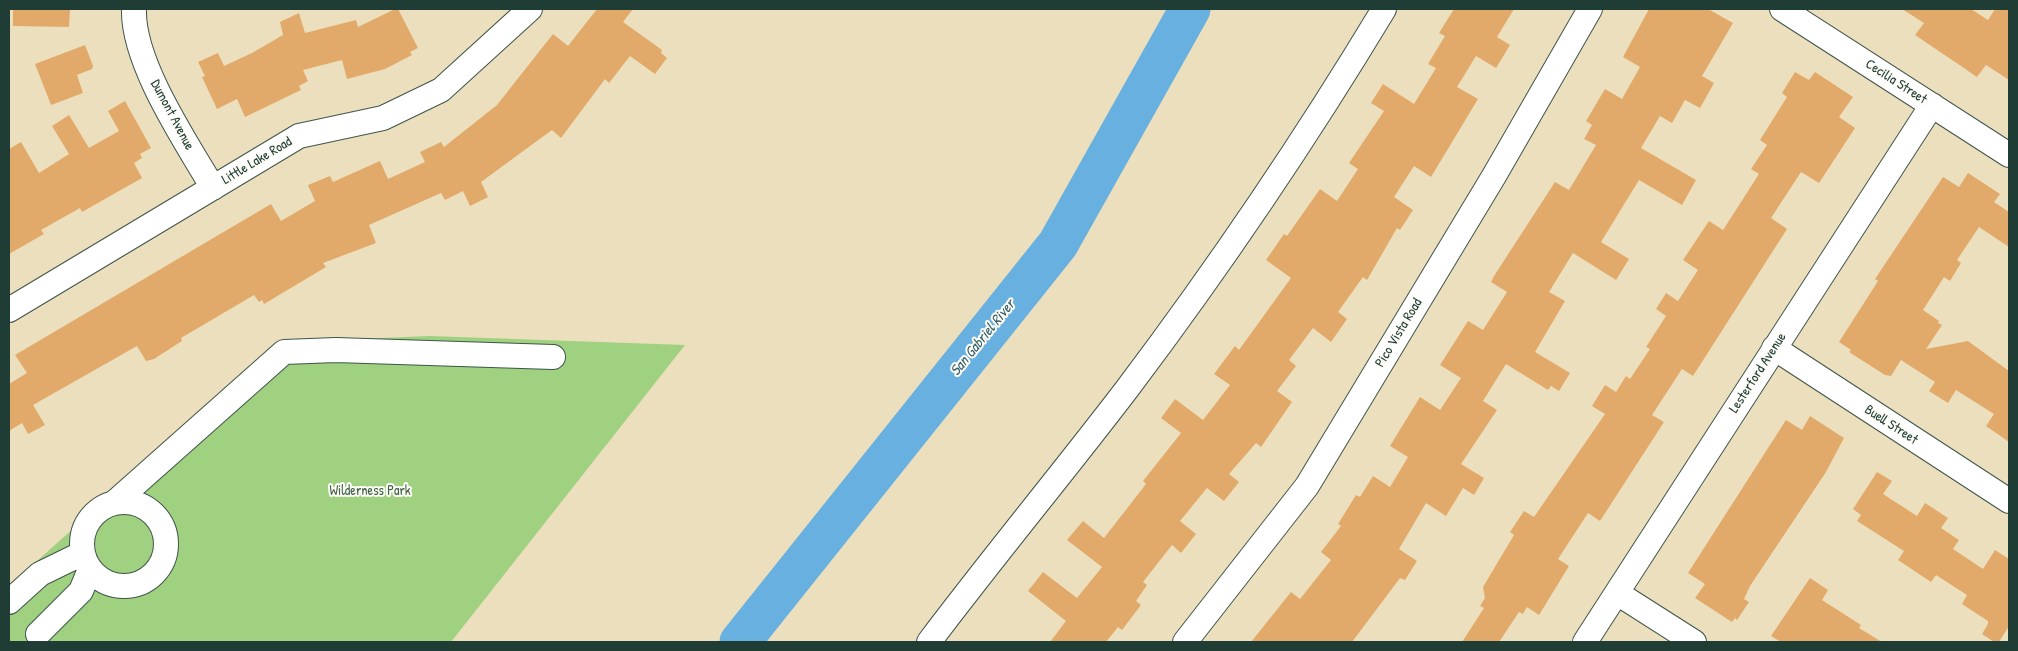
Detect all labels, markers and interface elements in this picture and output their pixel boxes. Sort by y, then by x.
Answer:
street label: Cecilia Street [1862,56,1930,108]
street label: Dumont Avenue [146,77,198,153]
street label: Little Lake Road [219,134,295,188]
water label: San Gabriel River [947,296,1019,380]
street label: Pico Vista Road [1372,296,1426,370]
street label: Lesterford Avenue [1726,330,1790,416]
street label: Buell Street [1861,402,1921,448]
park label: Wilderness Park [329,483,411,499]

